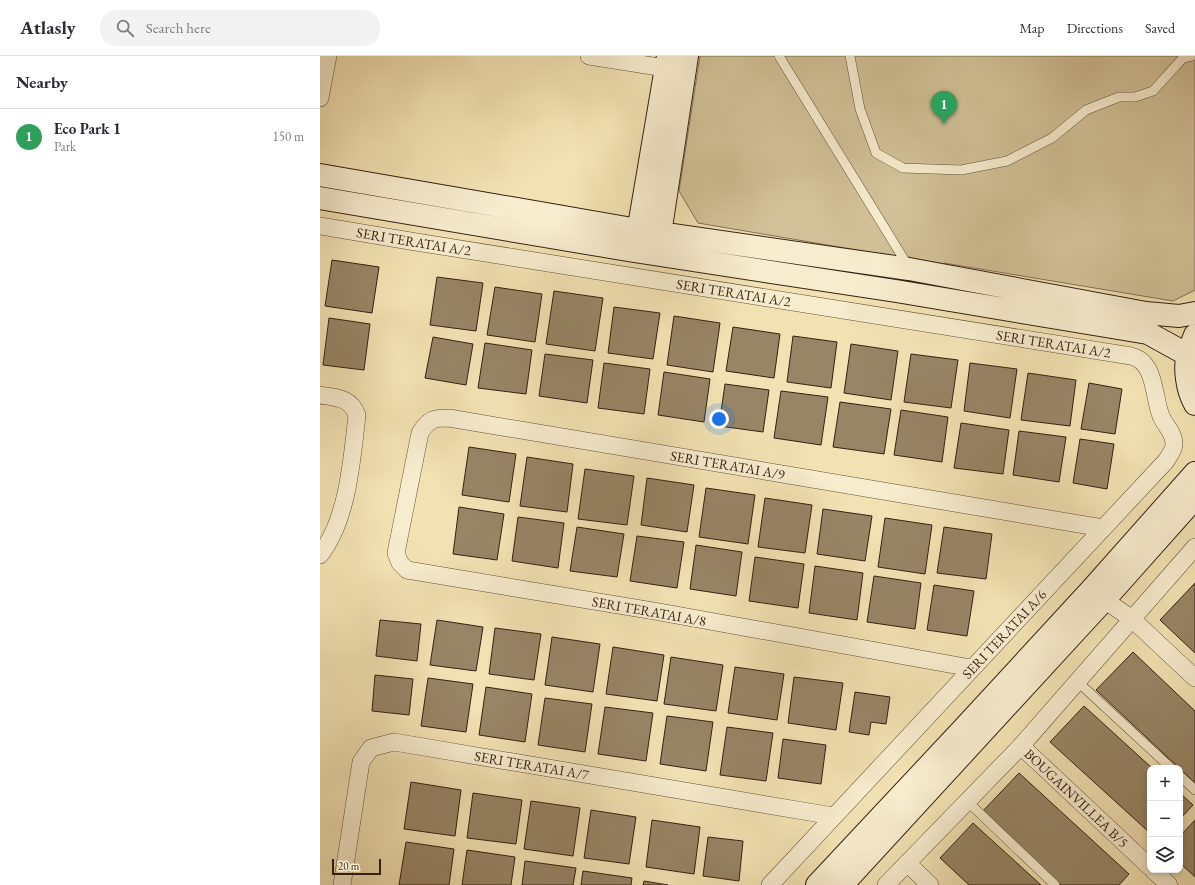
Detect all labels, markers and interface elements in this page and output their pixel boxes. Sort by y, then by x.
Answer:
search box [100,10,380,46]
text: Atlasly [20,15,76,40]
icon: search [114,17,136,39]
text: Search here [146,18,211,37]
text: Map [1019,19,1045,37]
text: Directions [1067,19,1123,37]
text: Saved [1145,19,1175,37]
text: Nearby [16,71,68,93]
pin: 1 [931,91,957,124]
text: Eco Park 1 [54,119,121,138]
text: 1 [26,128,32,145]
text: 150 m [273,128,304,145]
text: Park [54,138,76,155]
street label: SERI TERATAI A/2 [355,223,473,260]
street label: SERI TERATAI A/2 [675,275,792,311]
street label: SERI TERATAI A/2 [995,326,1112,362]
your location [709,409,729,429]
street label: SERI TERATAI A/9 [669,446,786,483]
street label: SERI TERATAI A/6 [958,585,1050,682]
street label: SERI TERATAI A/8 [591,592,708,630]
street label: BOUGAINVILLEA B/5 [1020,745,1132,851]
street label: SERI TERATAI A/7 [473,747,590,784]
map controls [1147,765,1183,873]
button: + [1147,765,1183,801]
button: − [1147,801,1183,837]
button: layers [1147,837,1183,873]
scale bar [332,857,381,876]
text: 20 m [338,859,359,873]

